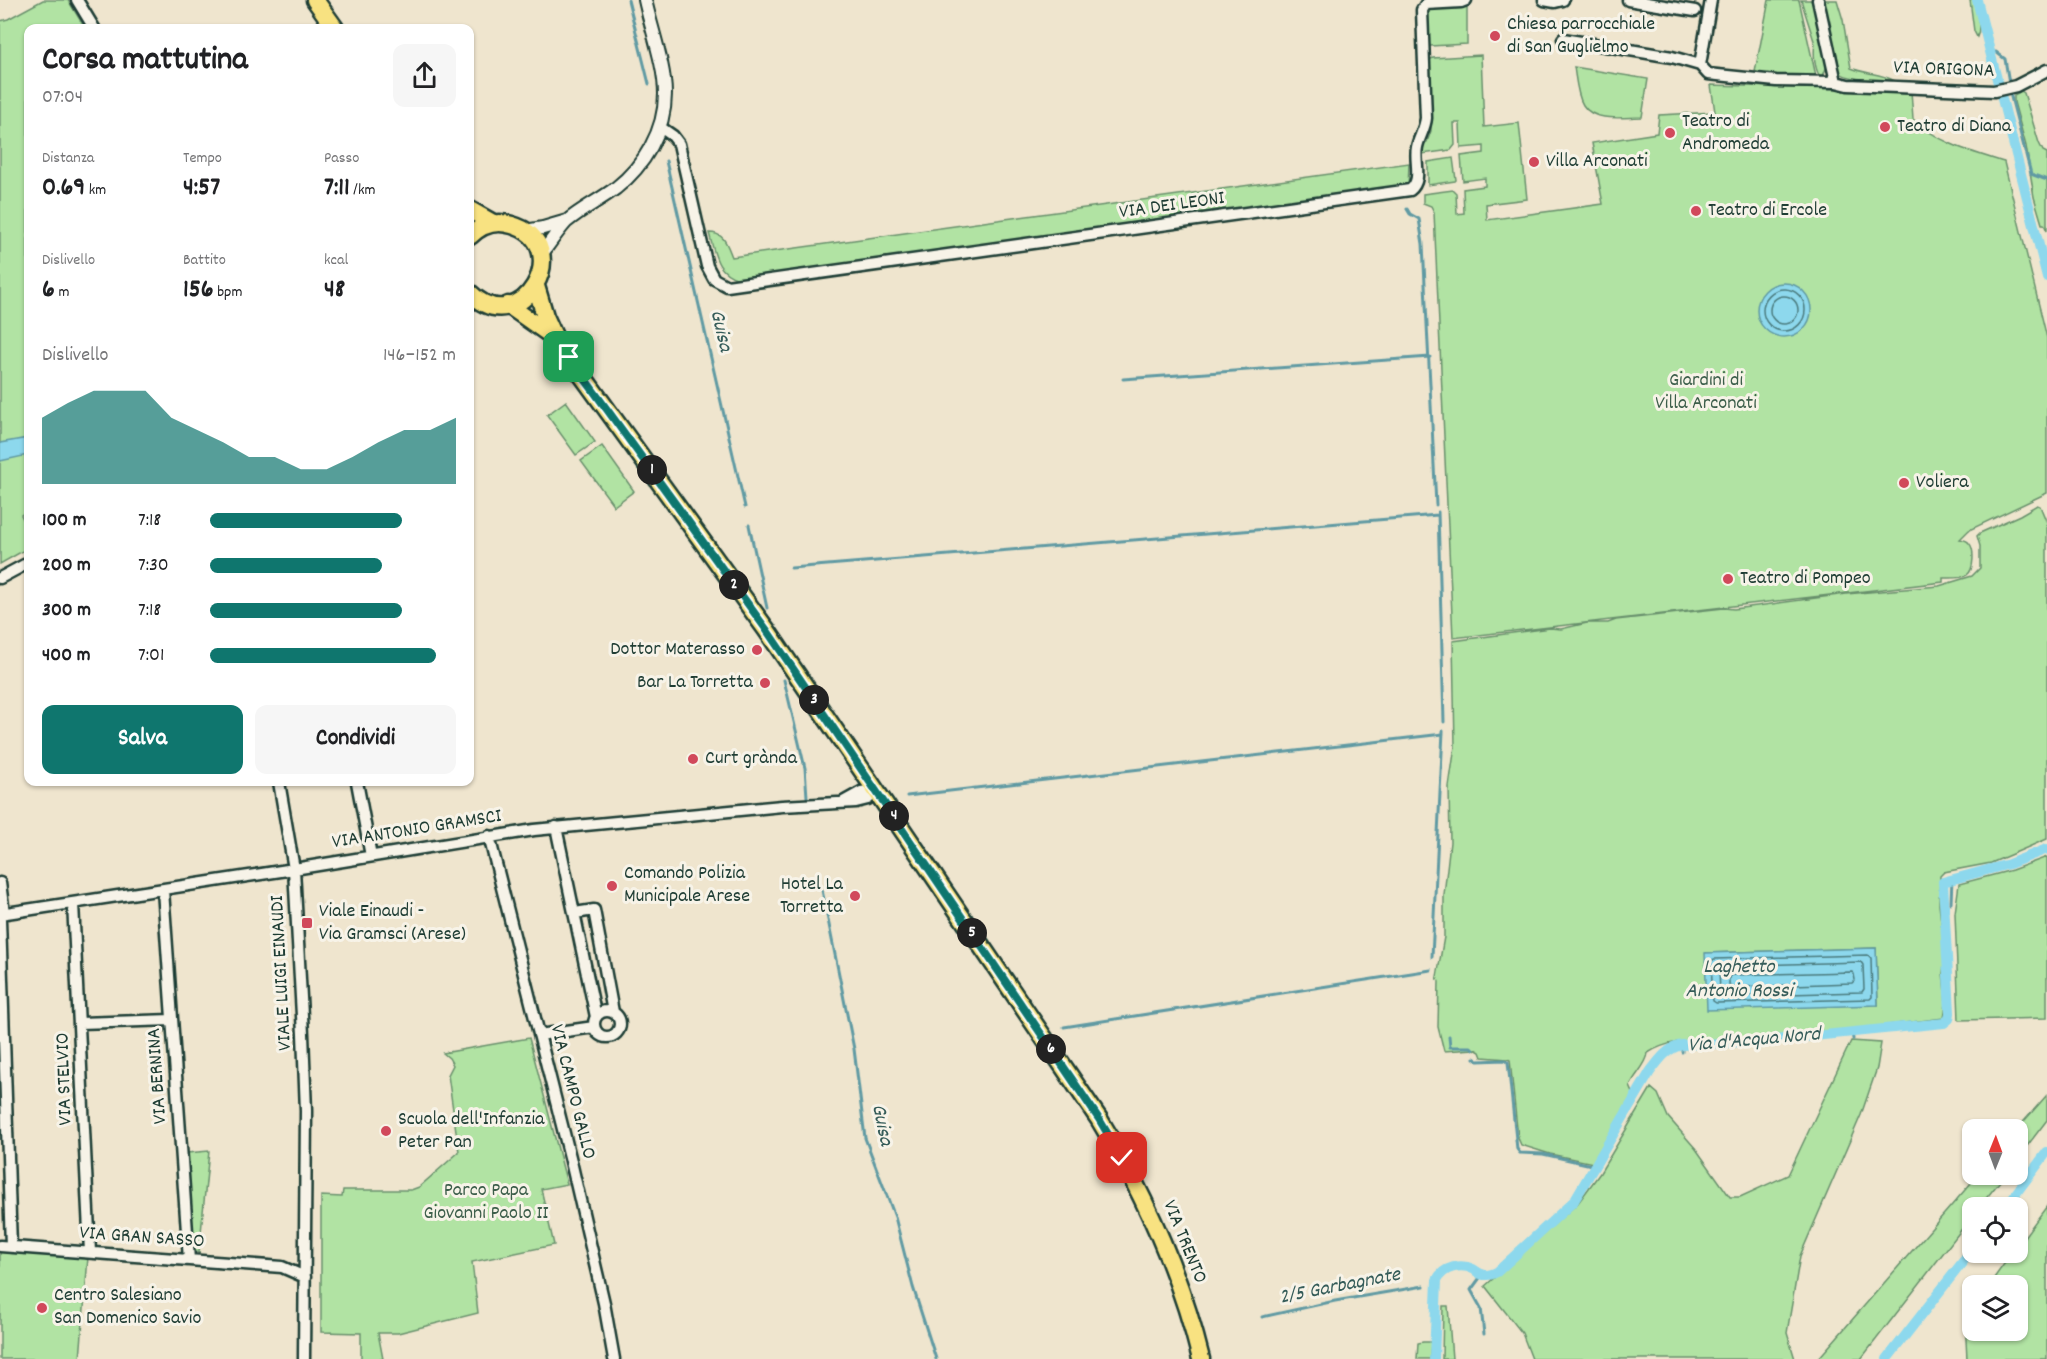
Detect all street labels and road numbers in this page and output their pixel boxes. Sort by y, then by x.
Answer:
street label: VIA ORIGONA [1893,54,1995,86]
street label: VIA DEI LEONI [1117,185,1227,227]
street label: VIA ANTONIO GRAMSCI [330,803,504,857]
street label: VIALE LUIGI EINAUDI [264,895,300,1051]
street label: VIA CAMPO GALLO [542,1022,602,1162]
street label: VIA BERNINA [141,1027,175,1125]
street label: VIA STELVIO [49,1032,81,1126]
street label: VIA TRENTO [1155,1196,1213,1288]
street label: VIA GRAN SASSO [78,1220,206,1256]

